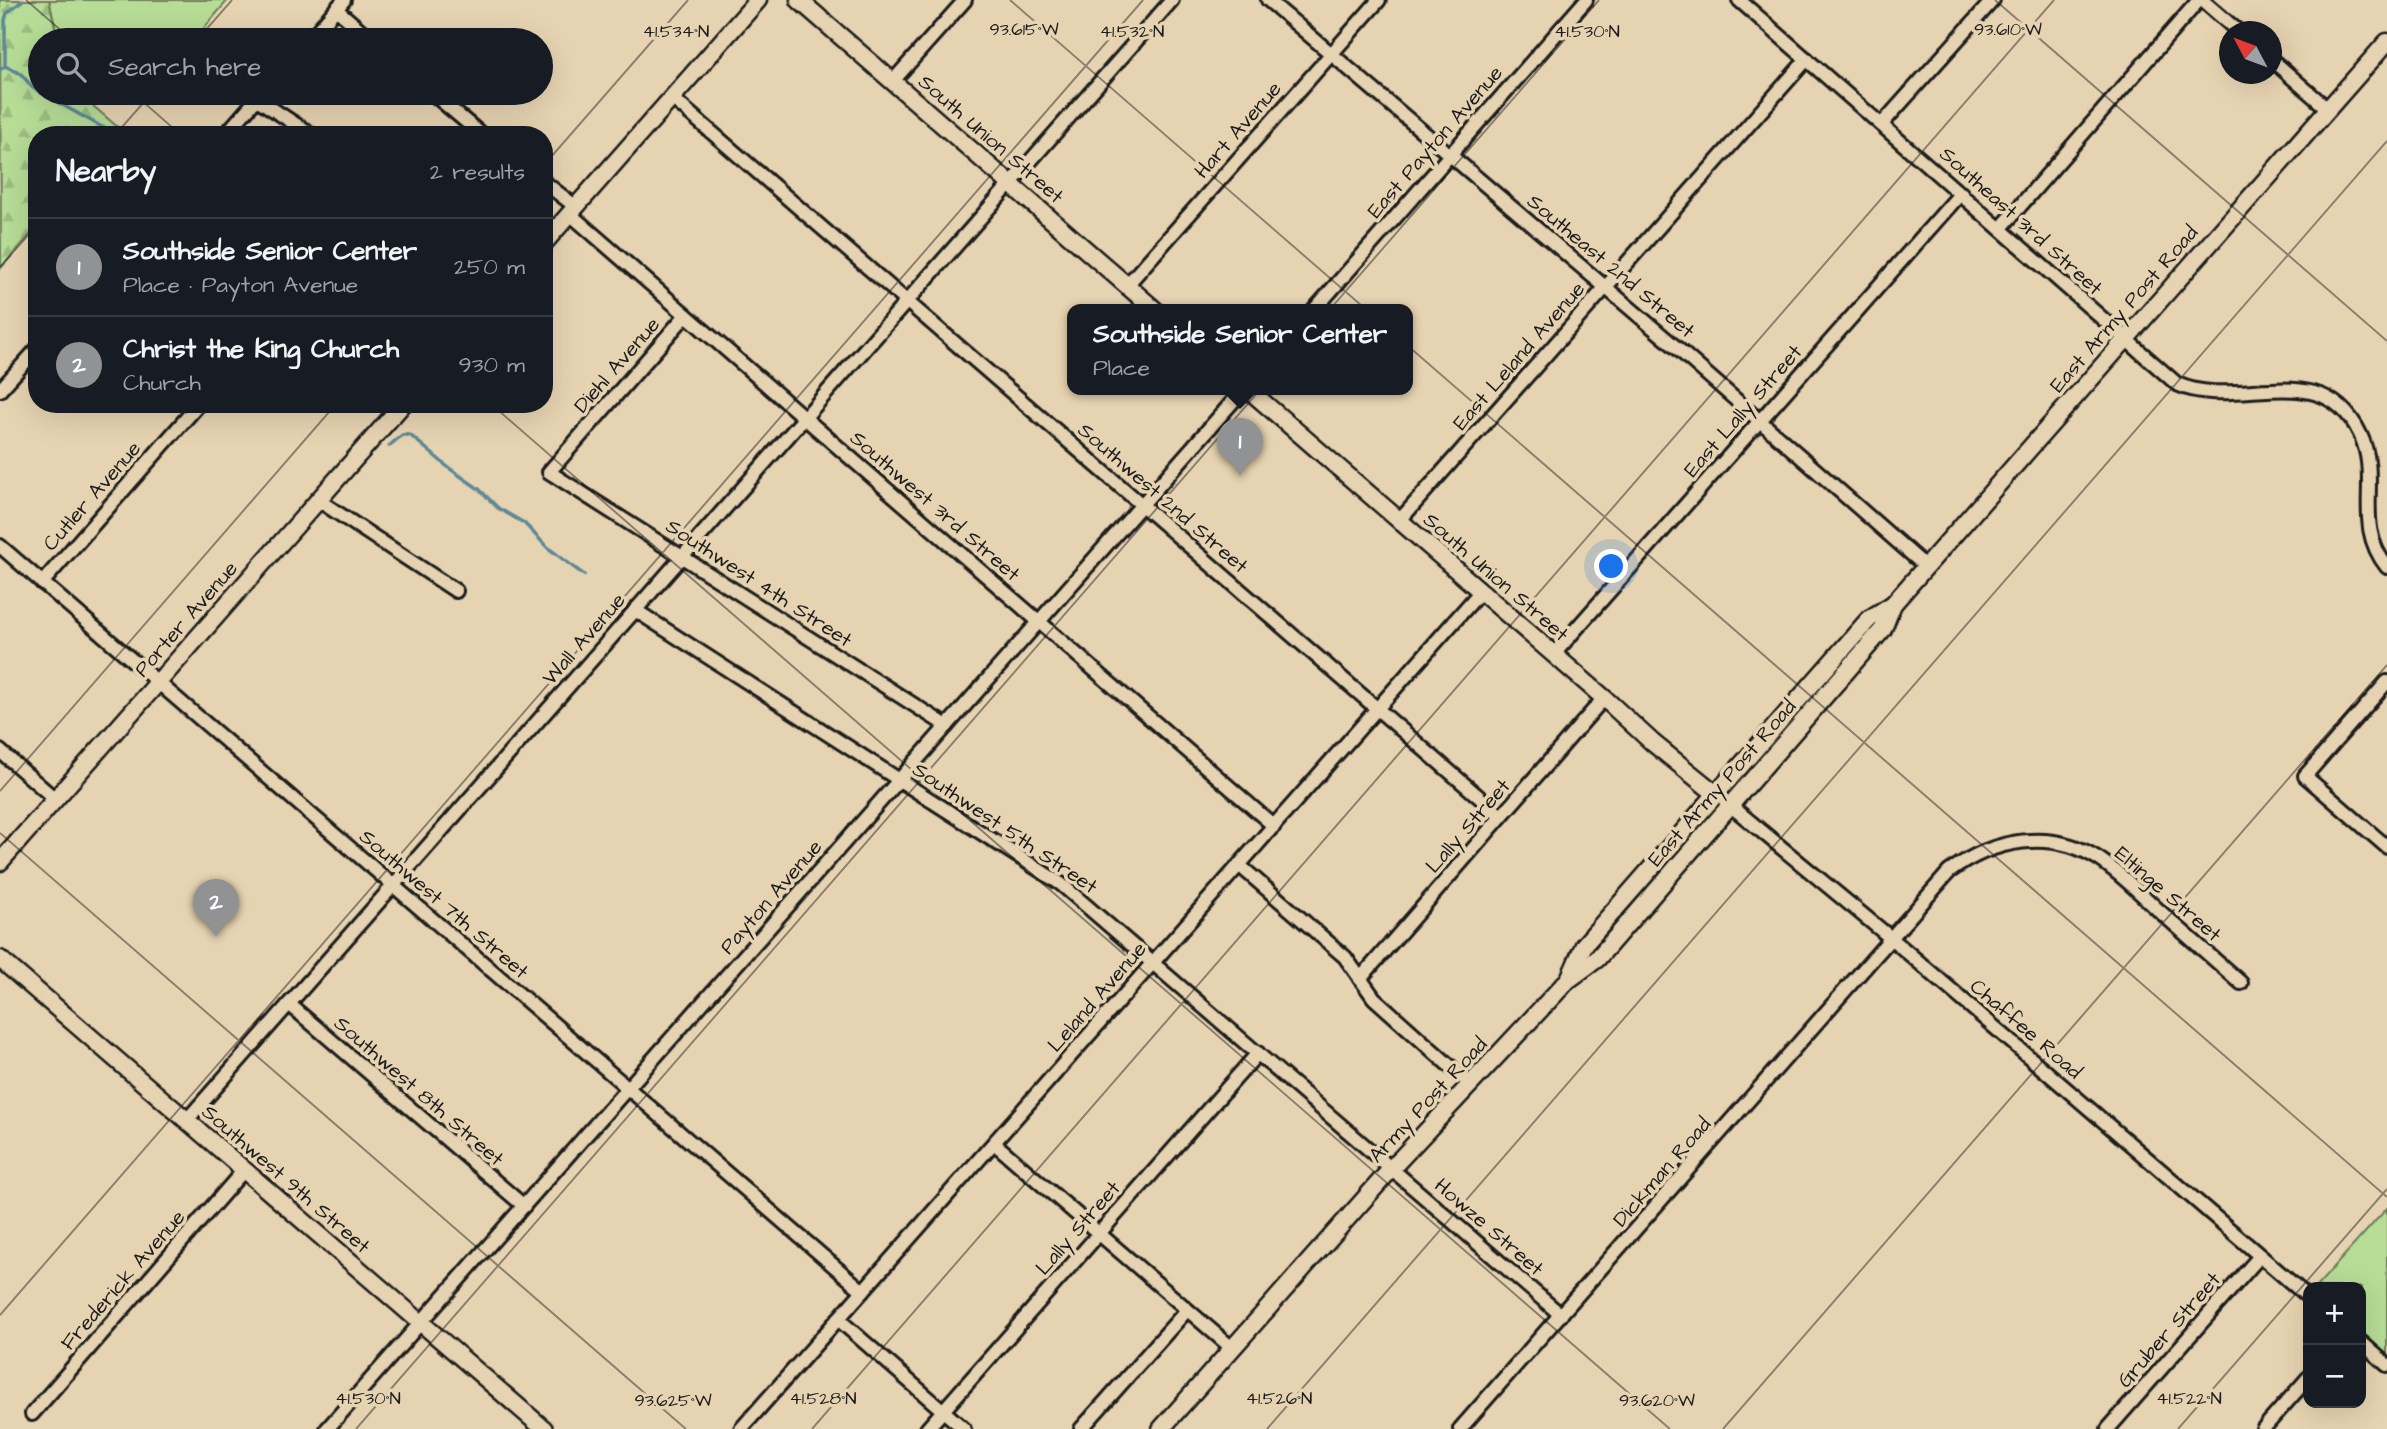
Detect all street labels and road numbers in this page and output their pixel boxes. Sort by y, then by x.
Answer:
street label: East Payton Avenue [1361,59,1511,226]
street label: South Union Street [912,68,1070,211]
street label: Hart Avenue [1188,75,1288,185]
street label: Southeast 3rd Street [1933,140,2109,303]
street label: Southeast 2nd Street [1521,187,1701,345]
street label: East Army Post Road [2043,219,2206,400]
street label: East Leland Avenue [1446,275,1592,437]
street label: Diehl Avenue [567,311,667,419]
street label: East Lally Street [1677,338,1811,485]
street label: Southwest 2nd Street [1072,416,1255,580]
street label: Southwest 3rd Street [844,424,1027,588]
street label: Cutler Avenue [36,435,148,557]
street label: South Union Street [1417,506,1575,649]
street label: Southwest 4th Street [660,512,858,655]
street label: Porter Avenue [128,555,244,683]
street label: Wall Avenue [536,587,632,691]
street label: East Army Post Road [1641,693,1804,874]
street label: Southwest 5th Street [907,755,1104,901]
street label: Lally Street [1419,772,1519,881]
street label: Southwest 7th Street [353,822,535,986]
street label: Payton Avenue [713,834,830,962]
street label: Eltinge Street [2107,839,2228,951]
street label: Leland Avenue [1041,935,1153,1059]
street label: Chaffee Road [1964,972,2089,1086]
street label: Southwest 8th Street [328,1009,511,1173]
street label: Army Post Road [1362,1031,1496,1171]
street label: Southwest 9th Street [195,1098,377,1261]
street label: Dickman Road [1606,1111,1718,1233]
street label: Howze Street [1428,1171,1550,1283]
street label: Lally Street [1029,1174,1129,1283]
street label: Frederick Avenue [54,1204,192,1356]
street label: Gruber Street [2111,1265,2228,1394]

